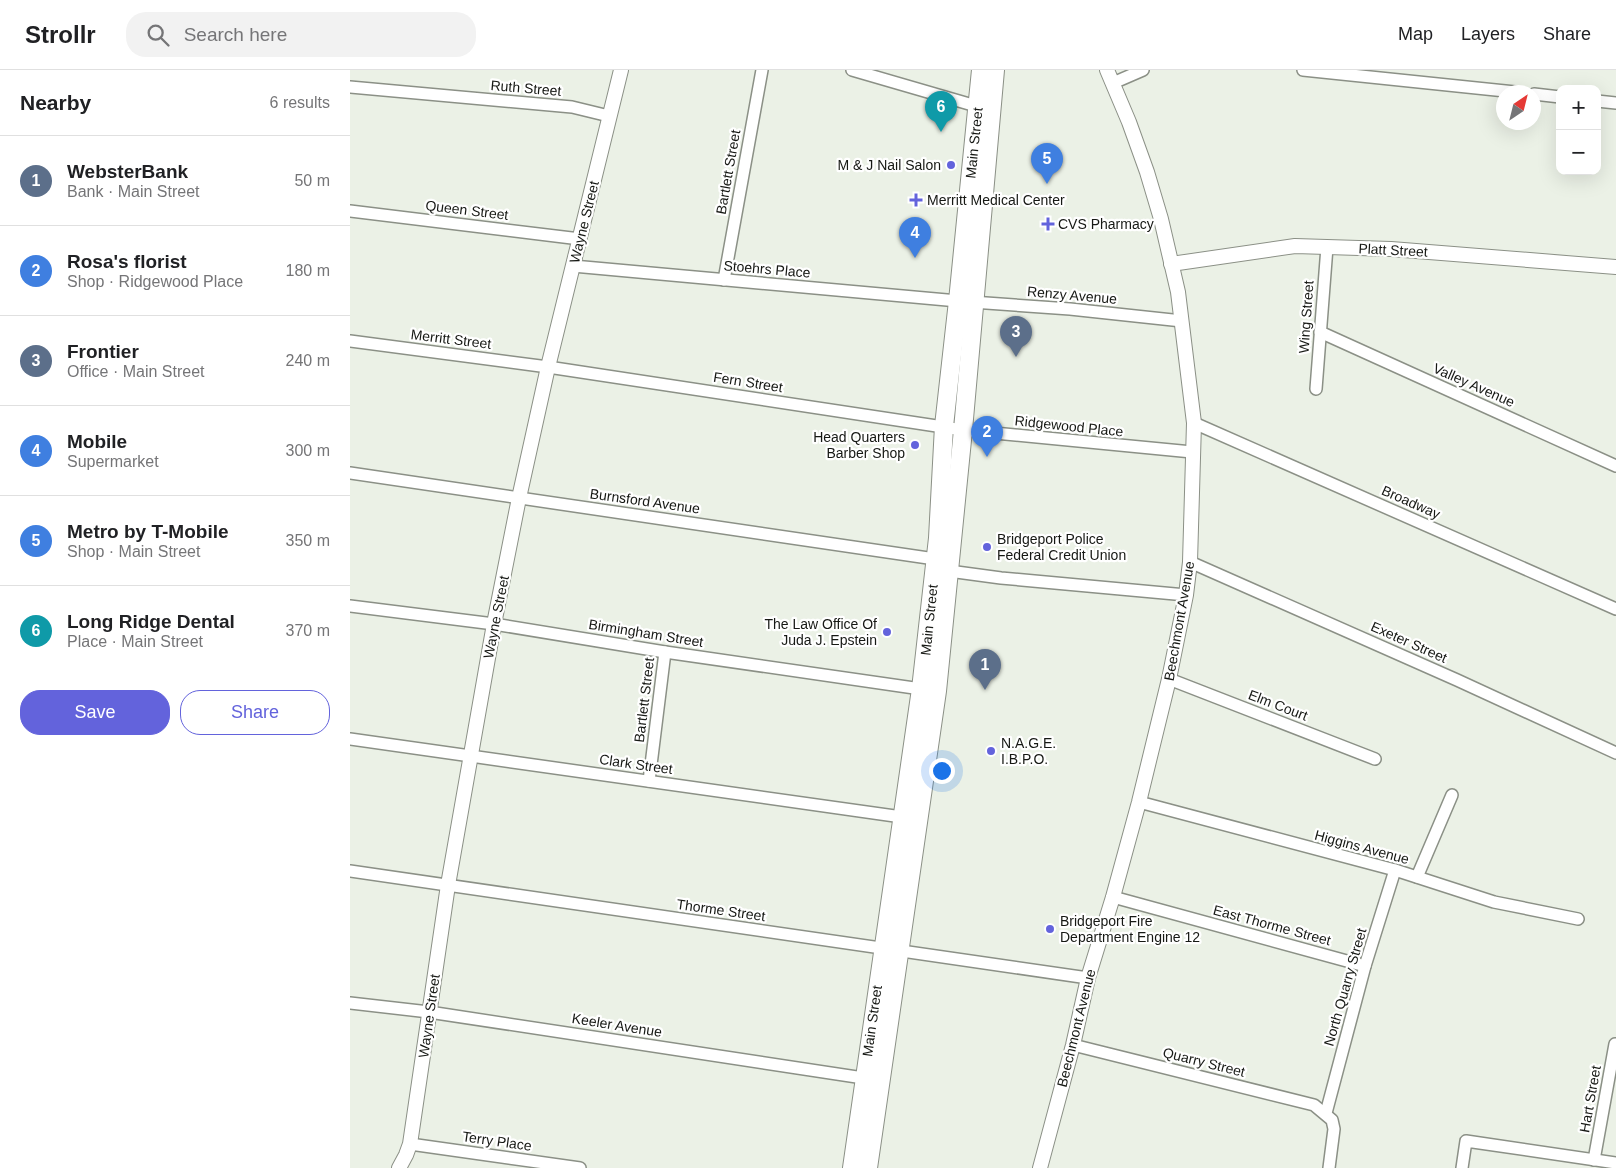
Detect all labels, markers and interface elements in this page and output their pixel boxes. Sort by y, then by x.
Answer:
search box [126,12,476,57]
text: Strollr [25,21,96,48]
icon: search [144,21,172,49]
text: Search here [184,24,287,45]
text: Map [1398,24,1433,44]
text: Layers [1461,24,1515,44]
text: Share [1543,24,1591,44]
street label: Ruth Street [490,77,562,99]
north arrow [1496,85,1541,130]
map controls [1556,85,1601,175]
button: + [1556,85,1601,130]
text: Nearby [20,91,91,114]
pin: 6 [925,91,957,132]
text: 6 results [270,94,330,111]
street label: Main Street [962,106,986,179]
street label: Bartlett Street [713,128,743,216]
button: − [1556,130,1601,175]
pin: 5 [1031,143,1063,184]
place label: M & J Nail Salon [838,157,941,173]
marker: M & J Nail Salon [945,159,957,171]
text: WebsterBank [67,161,188,182]
text: 1 [32,172,40,189]
text: 50 m [294,172,330,189]
street label: Wayne Street [566,179,602,265]
text: Bank · Main Street [67,183,200,200]
place label: Merritt Medical Center [927,192,1065,208]
marker: Merritt Medical Center [909,193,923,207]
street label: Queen Street [425,197,509,223]
place label: CVS Pharmacy [1058,216,1154,232]
pin: 4 [899,217,931,258]
marker: CVS Pharmacy [1042,218,1054,230]
street label: Platt Street [1358,240,1428,260]
text: Rosa's florist [67,251,187,272]
street label: Stoehrs Place [723,257,811,281]
text: 2 [32,262,40,279]
text: 180 m [286,262,330,279]
text: Shop · Ridgewood Place [67,273,243,290]
street label: Wing Street [1295,280,1317,354]
street label: Renzy Avenue [1026,283,1118,307]
pin: 3 [1000,316,1032,357]
street label: Merritt Street [410,326,492,352]
text: Frontier [67,341,139,362]
text: 3 [32,352,40,369]
text: 240 m [286,352,330,369]
street label: Valley Avenue [1431,360,1517,410]
text: Office · Main Street [67,363,205,380]
street label: Fern Street [712,369,784,395]
street label: Ridgewood Place [1014,412,1124,440]
pin: 2 [971,416,1003,457]
place label: Head Quarters Barber Shop [813,429,905,461]
text: Mobile [67,431,127,452]
marker: Head Quarters Barber Shop [909,439,921,451]
text: 4 [32,442,40,459]
text: 300 m [286,442,330,459]
text: Supermarket [67,453,159,470]
street label: Broadway [1379,482,1443,522]
street label: Burnsford Avenue [589,485,701,517]
text: Metro by T-Mobile [67,521,229,542]
place label: Bridgeport Police Federal Credit Union [997,531,1126,563]
text: 5 [32,532,40,549]
text: 350 m [286,532,330,549]
marker: Bridgeport Police Federal Credit Union [981,541,993,553]
text: Shop · Main Street [67,543,200,560]
street label: Beechmont Avenue [1161,560,1197,682]
street label: Wayne Street [480,574,512,660]
street label: Main Street [917,583,941,656]
text: Long Ridge Dental [67,611,235,632]
street label: Birmingham Street [587,616,705,650]
place label: The Law Office Of Juda J. Epstein [764,616,877,648]
street label: Exeter Street [1368,618,1450,666]
text: 6 [32,622,40,639]
text: 370 m [286,622,330,639]
marker: The Law Office Of Juda J. Epstein [881,626,893,638]
text: Place · Main Street [67,633,203,650]
pin: 1 [969,649,1001,690]
street label: Bartlett Street [631,656,657,743]
street label: Elm Court [1246,686,1310,724]
button: Save [20,690,170,735]
button: Share [180,690,330,735]
place label: N.A.G.E. I.B.P.O. [1001,735,1056,767]
marker: N.A.G.E. I.B.P.O. [985,745,997,757]
street label: Clark Street [598,751,674,777]
your location [929,758,955,784]
street label: Higgins Avenue [1313,827,1411,867]
street label: Thorme Street [676,896,767,924]
street label: East Thorme Street [1211,902,1333,948]
place label: Bridgeport Fire Department Engine 12 [1060,913,1200,945]
marker: Bridgeport Fire Department Engine 12 [1044,923,1056,935]
street label: North Quarry Street [1320,926,1370,1048]
street label: Beechmont Avenue [1054,967,1098,1089]
street label: Wayne Street [415,973,443,1059]
street label: Main Street [859,984,885,1058]
street label: Keeler Avenue [571,1010,663,1040]
street label: Quarry Street [1161,1044,1247,1080]
street label: Hart Street [1576,1064,1604,1134]
street label: Terry Place [461,1128,533,1154]

